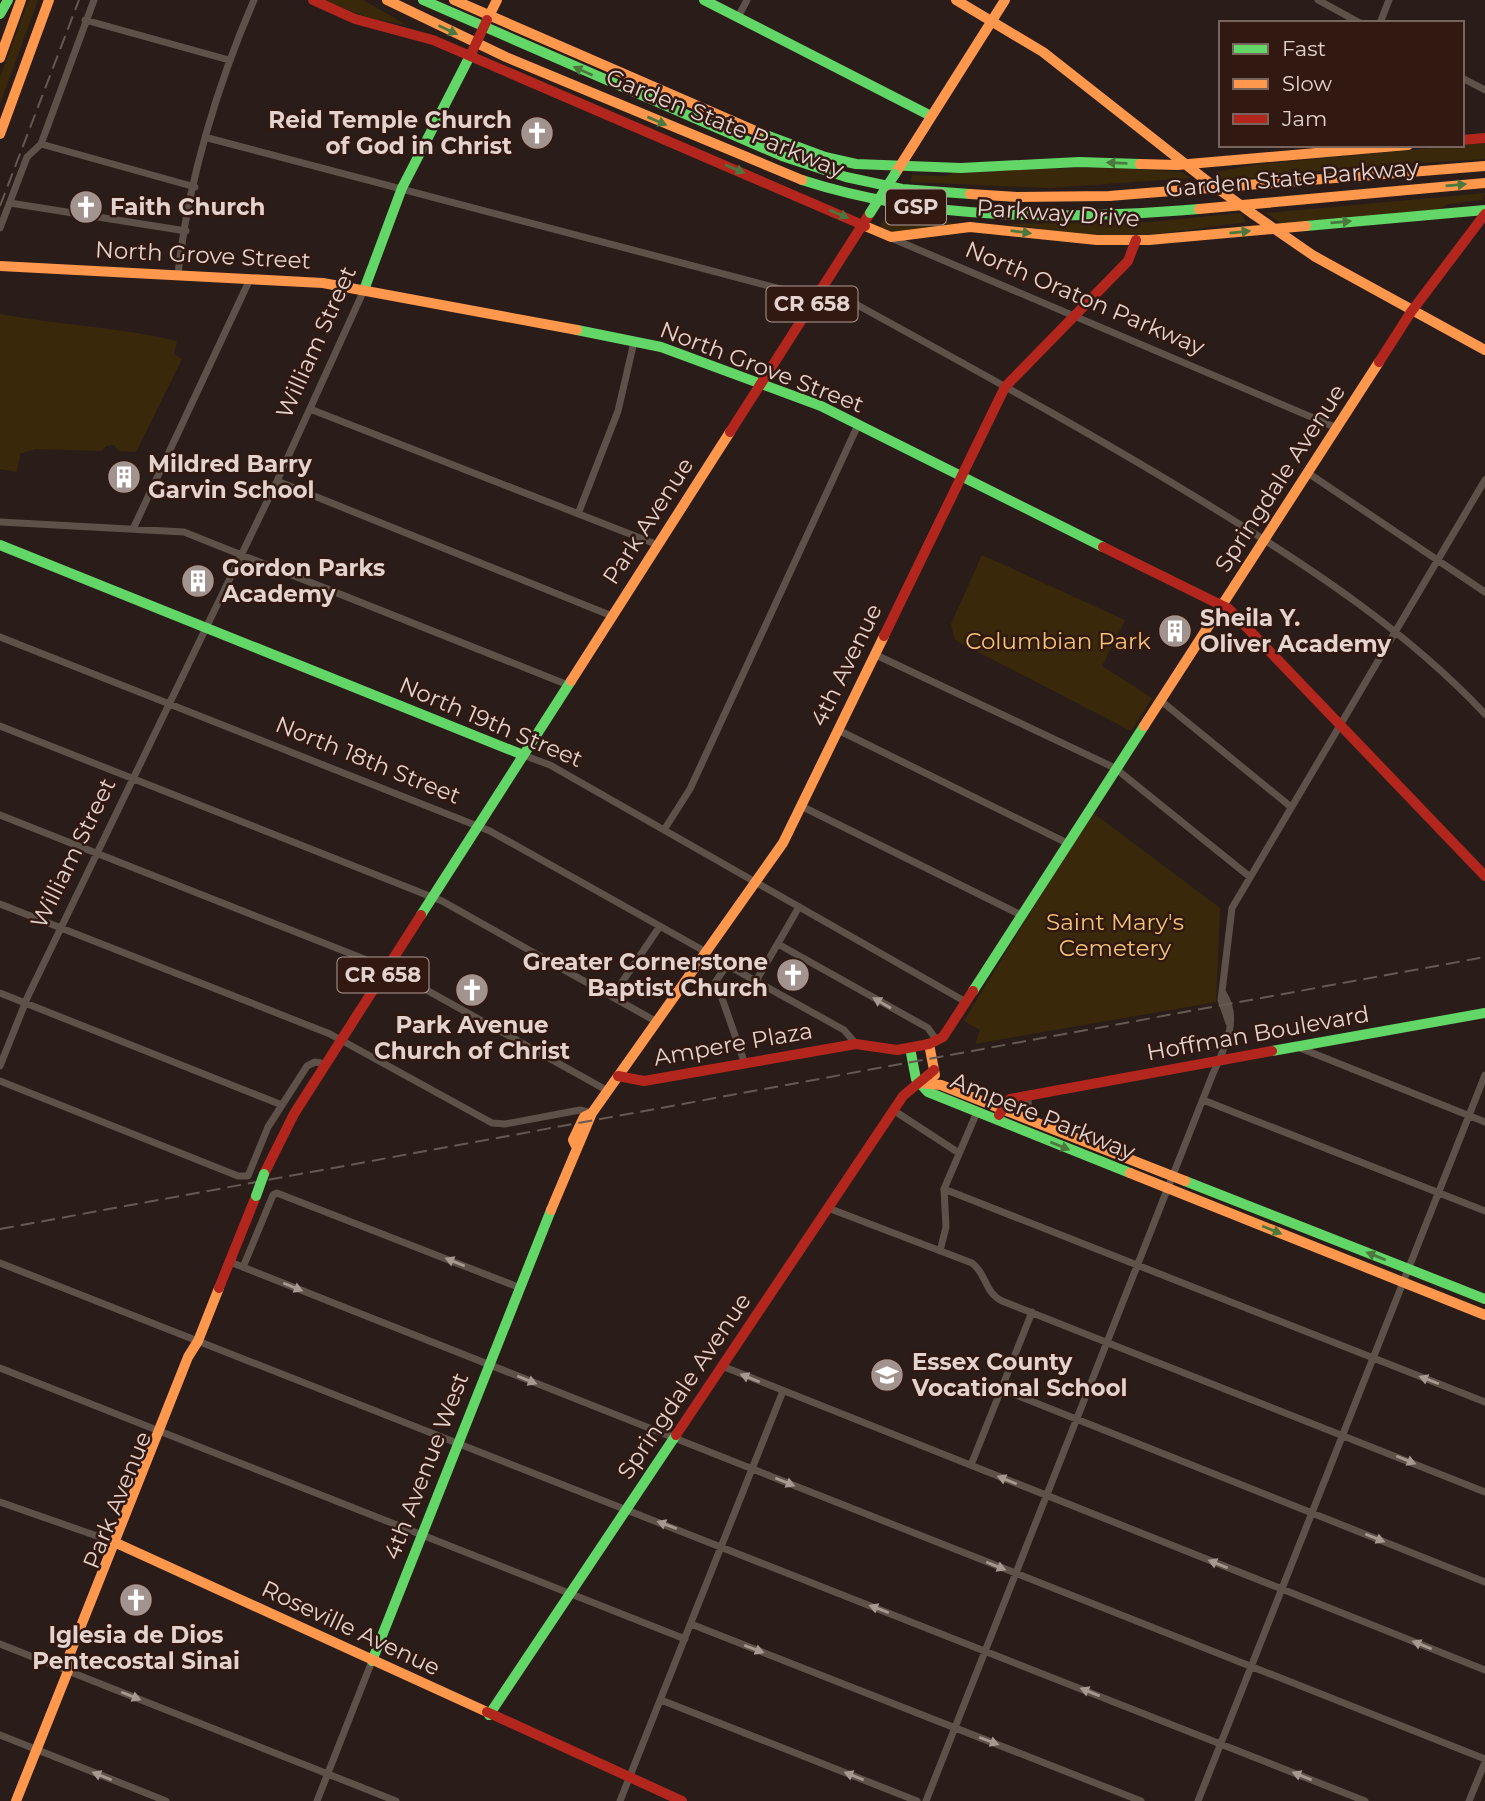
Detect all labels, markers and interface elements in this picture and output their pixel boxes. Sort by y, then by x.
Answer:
legend [1219,21,1464,147]
one-way arrow [438,25,458,36]
text: Fast [1282,36,1326,61]
street label: Garden State Parkway [602,62,849,184]
one-way arrow [573,65,593,77]
text: Slow [1282,71,1332,96]
place label: Reid Temple Church of God in Christ [268,106,512,160]
text: Jam [1281,106,1327,131]
church icon: Reid Temple Church of God in Christ [518,114,556,152]
one-way arrow [647,115,667,127]
street label: Garden State Parkway [1164,153,1420,203]
one-way arrow [1105,157,1127,168]
one-way arrow [725,163,745,175]
one-way arrow [1445,179,1467,190]
church icon: Faith Church [67,188,105,226]
road number: GSP [886,190,946,224]
place label: Faith Church [110,193,265,221]
street label: Parkway Drive [975,193,1141,233]
one-way arrow [829,208,849,220]
one-way arrow [1330,216,1352,227]
one-way arrow [1229,226,1251,237]
one-way arrow [1010,227,1032,238]
street label: North Grove Street [94,235,312,275]
street label: North Oraton Parkway [961,235,1209,361]
street label: William Street [270,262,362,422]
road number: CR 658 [766,286,858,322]
street label: North Grove Street [656,315,868,419]
street label: Springdale Avenue [1209,379,1351,577]
place label: Mildred Barry Garvin School [148,450,314,504]
street label: Park Avenue [597,452,699,590]
building icon: Mildred Barry Garvin School [105,458,143,496]
place label: Gordon Parks Academy [221,554,385,608]
building icon: Gordon Parks Academy [179,562,217,600]
street label: 4th Avenue [804,599,888,731]
place label: Sheila Y. Oliver Academy [1200,604,1391,658]
building icon: Sheila Y. Oliver Academy [1156,612,1194,650]
park label: Columbian Park [965,627,1151,655]
street label: North 19th Street [395,671,587,773]
street label: North 18th Street [271,710,465,810]
street label: William Street [25,773,121,933]
park label: Saint Mary's Cemetery [1046,908,1184,962]
place label: Greater Cornerstone Baptist Church [523,948,768,1002]
church icon: Greater Cornerstone Baptist Church [774,956,812,994]
road number: CR 658 [338,958,428,992]
church icon: Park Avenue Church of Christ [453,971,491,1009]
one-way arrow [873,997,892,1009]
street label: Hoffman Boulevard [1145,1000,1371,1066]
place label: Park Avenue Church of Christ [374,1011,570,1065]
street label: Ampere Plaza [651,1016,815,1072]
street label: Ampere Parkway [947,1066,1140,1166]
one-way arrow [1050,1140,1071,1151]
one-way arrow [1261,1224,1282,1235]
one-way arrow [1365,1251,1386,1262]
one-way arrow [444,1256,465,1267]
one-way arrow [283,1281,304,1292]
street label: Springdale Avenue [611,1288,757,1484]
place label: Essex County Vocational School [911,1348,1127,1402]
school or university icon: Essex County Vocational School [868,1356,906,1394]
street label: 4th Avenue West [378,1369,474,1563]
one-way arrow [739,1372,760,1383]
one-way arrow [517,1374,538,1385]
one-way arrow [1418,1375,1439,1386]
street label: Park Avenue [77,1427,157,1573]
one-way arrow [1396,1455,1417,1466]
one-way arrow [996,1474,1017,1485]
one-way arrow [774,1476,795,1487]
one-way arrow [657,1520,678,1531]
one-way arrow [1365,1533,1386,1544]
one-way arrow [1207,1559,1228,1570]
one-way arrow [986,1560,1007,1571]
street label: Roseville Avenue [257,1574,445,1682]
church icon: Iglesia de Dios Pentecostal Sinai [117,1581,155,1619]
one-way arrow [868,1603,889,1614]
place label: Iglesia de Dios Pentecostal Sinai [32,1621,240,1675]
one-way arrow [1411,1640,1432,1651]
one-way arrow [744,1643,765,1654]
one-way arrow [1080,1687,1101,1698]
one-way arrow [121,1690,142,1701]
one-way arrow [978,1735,999,1746]
one-way arrow [91,1770,112,1781]
one-way arrow [843,1770,864,1781]
one-way arrow [1291,1770,1312,1781]

